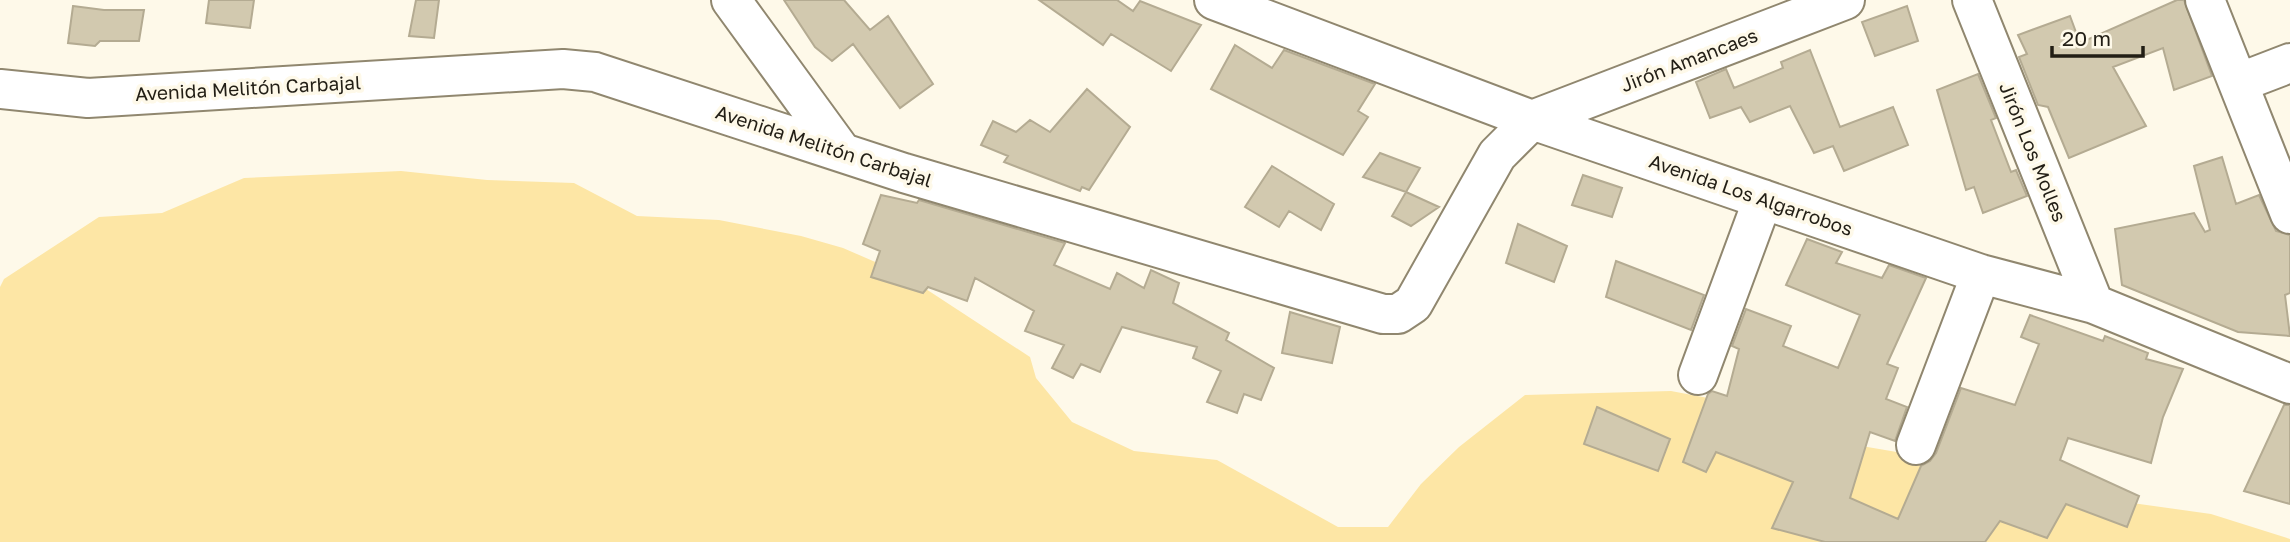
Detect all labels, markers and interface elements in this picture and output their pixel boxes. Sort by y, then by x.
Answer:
scale bar [2052,14,2143,58]
street label: Jirón Amancaes [1617,23,1761,96]
text: 20 m [2062,25,2111,51]
street label: Avenida Melitón Carbajal [134,70,362,105]
street label: Jirón Los Molles [1995,79,2072,225]
street label: Avenida Melitón Carbajal [713,100,935,191]
street label: Avenida Los Algarrobos [1646,149,1856,240]

